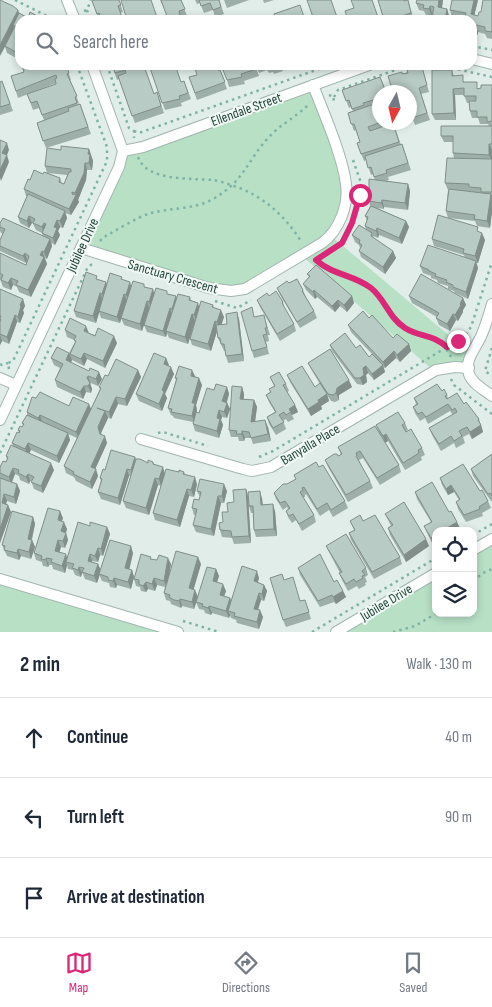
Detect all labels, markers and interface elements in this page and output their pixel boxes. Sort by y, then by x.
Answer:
search box [15,15,477,70]
icon: search [33,29,61,57]
text: Search here [73,31,149,54]
north arrow [372,85,417,130]
street label: Ellendale Street [209,89,284,130]
route start [349,184,372,207]
street label: Jubilee Drive [62,215,102,276]
street label: Sanctuary Crescent [126,256,220,297]
route end [447,330,470,353]
street label: Banyalla Place [278,420,343,469]
map controls [432,527,477,617]
button: locate [432,527,477,572]
button: layers [432,572,477,617]
street label: Jubilee Drive [356,580,415,625]
text: 2 min [20,652,60,677]
text: Walk · 130 m [406,655,472,674]
icon: ahead [20,724,48,752]
text: Continue [67,726,128,749]
text: 40 m [445,728,472,747]
icon: left [20,804,48,832]
text: Turn left [67,806,124,829]
text: 90 m [445,808,472,827]
icon: arrive [20,884,48,912]
text: Arrive at destination [67,886,205,909]
tab: Map [65,949,93,996]
tab: Directions [222,949,270,996]
tab: Saved [399,949,427,996]

